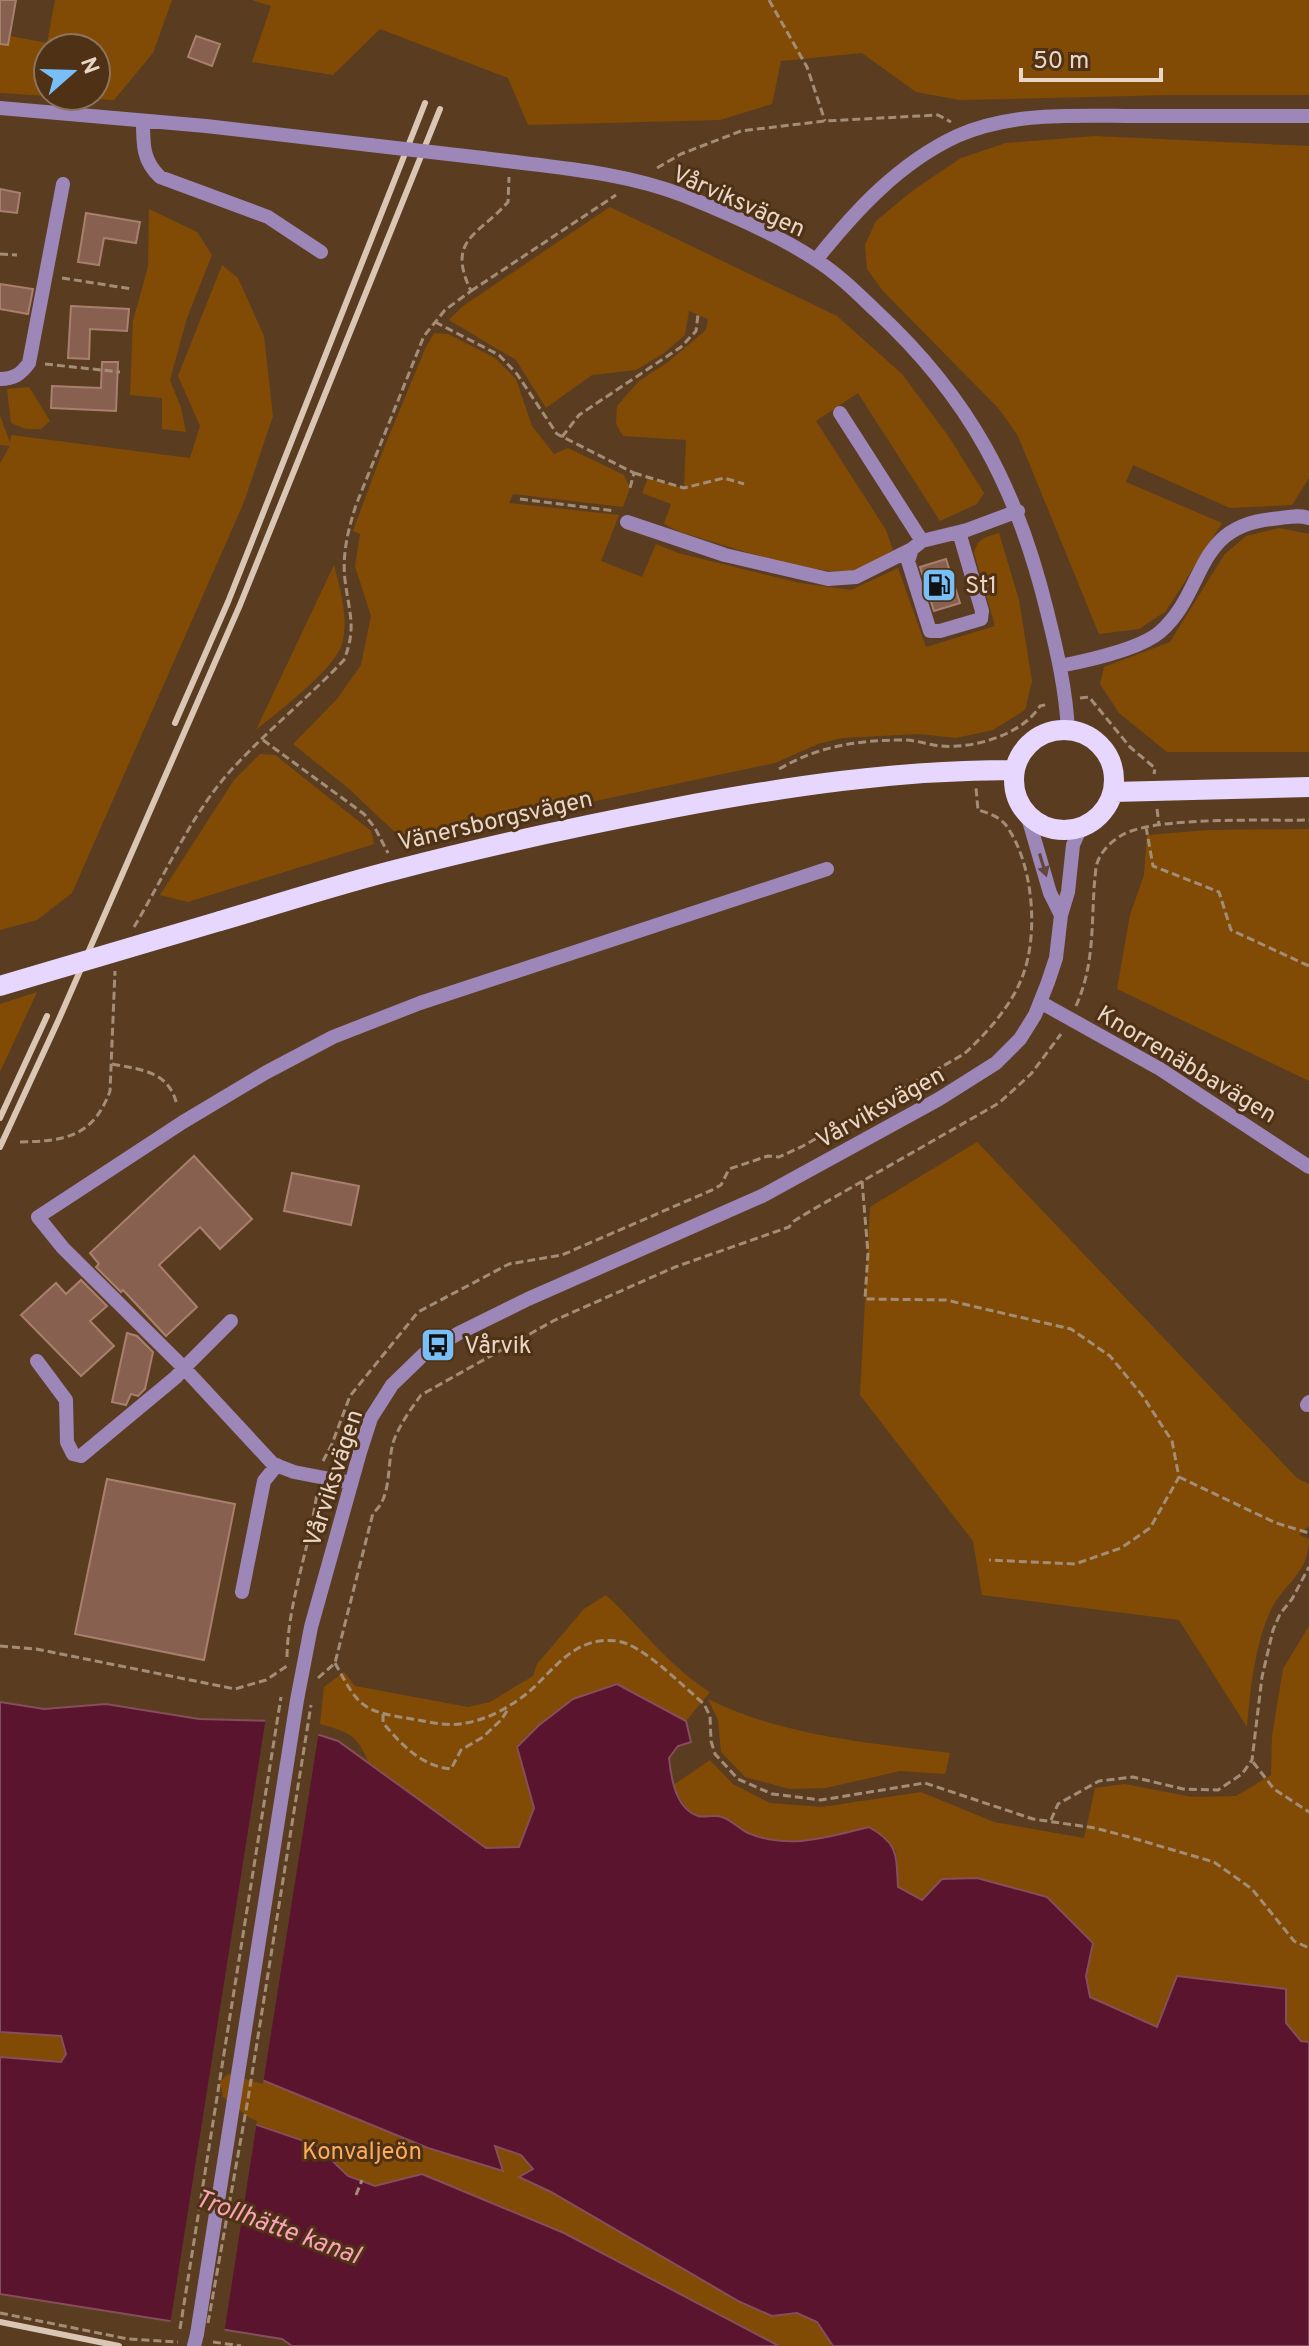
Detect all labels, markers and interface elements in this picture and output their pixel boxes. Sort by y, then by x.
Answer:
north arrow [32,32,112,112]
scale bar [1021,32,1161,82]
text: 50 m [1033,47,1089,77]
text: N [73,54,104,78]
street label: Vårviksvägen [667,160,809,245]
fuel station icon: St1 [920,566,958,604]
place label: St1 [965,572,997,602]
street label: Vänersborgsvägen [395,785,596,859]
one-way arrow [1037,854,1050,878]
street label: Knorrenäbbavägen [1091,1000,1281,1131]
street label: Vårviksvägen [811,1061,950,1156]
bus stop icon: Vårvik [419,1326,457,1364]
place label: Vårvik [464,1332,532,1362]
street label: Vårviksvägen [299,1406,371,1551]
park label: Konvaljeön [302,2138,422,2168]
water label: Trollhätte kanal [190,2183,366,2274]

